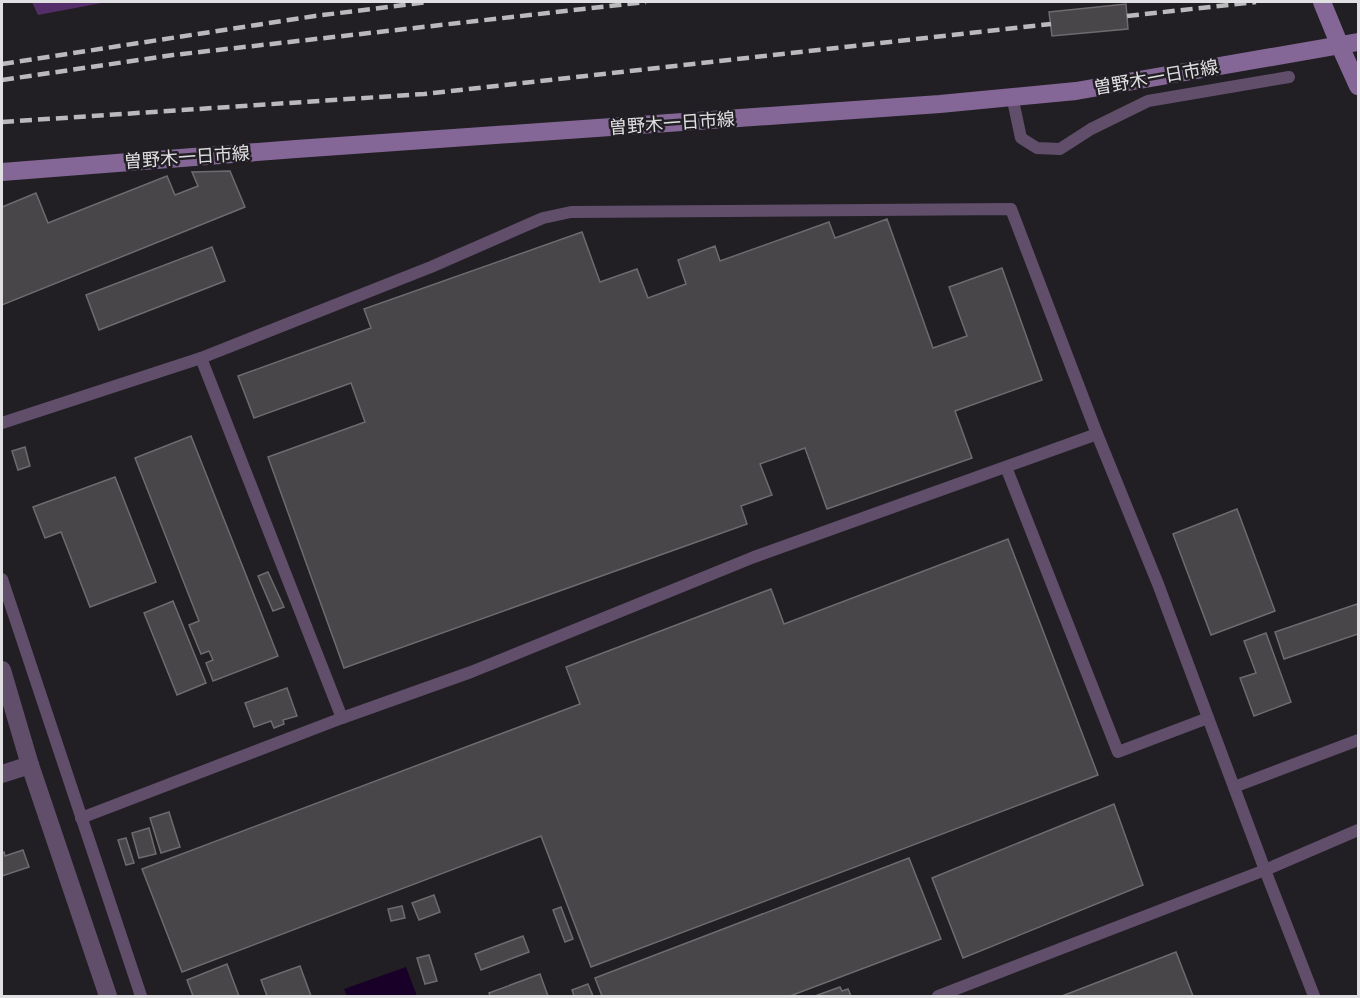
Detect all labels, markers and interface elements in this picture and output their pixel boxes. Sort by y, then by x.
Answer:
street label: 曽野木一日市線 [1092,56,1220,98]
street label: 曽野木一日市線 [608,108,736,138]
street label: 曽野木一日市線 [123,142,251,172]

